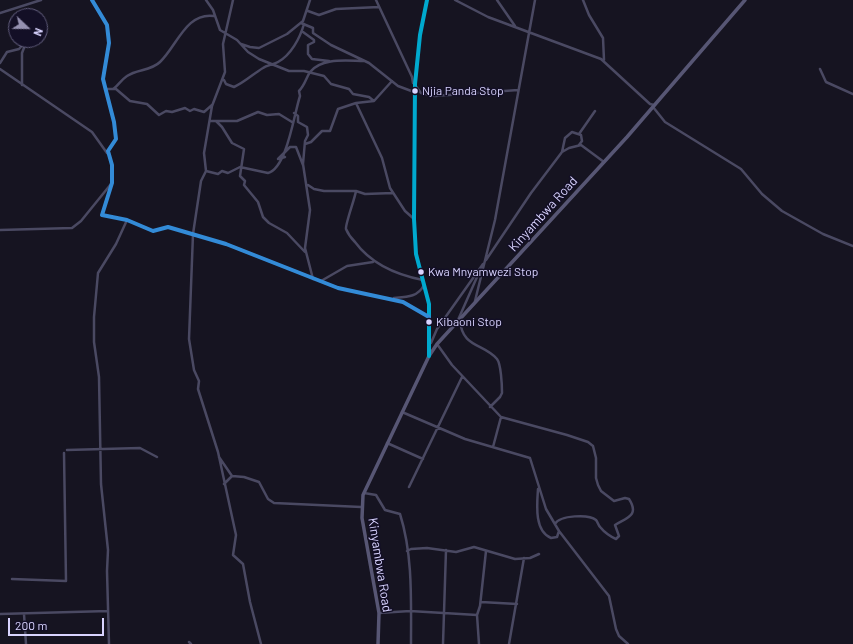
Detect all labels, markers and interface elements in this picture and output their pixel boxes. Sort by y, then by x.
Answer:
north arrow [8,8,48,48]
text: N [31,26,46,38]
place label: Njia Panda Stop [422,84,504,98]
marker: Njia Panda Stop [410,86,420,96]
street label: Kinyambwa Road [505,173,581,255]
place label: Kwa Mnyamwezi Stop [428,265,538,279]
marker: Kwa Mnyamwezi Stop [416,267,426,277]
place label: Kibaoni Stop [436,315,502,329]
marker: Kibaoni Stop [424,317,434,327]
street label: Kinyambwa Road [365,517,395,613]
scale bar [10,610,106,636]
text: 200 m [15,618,47,632]

